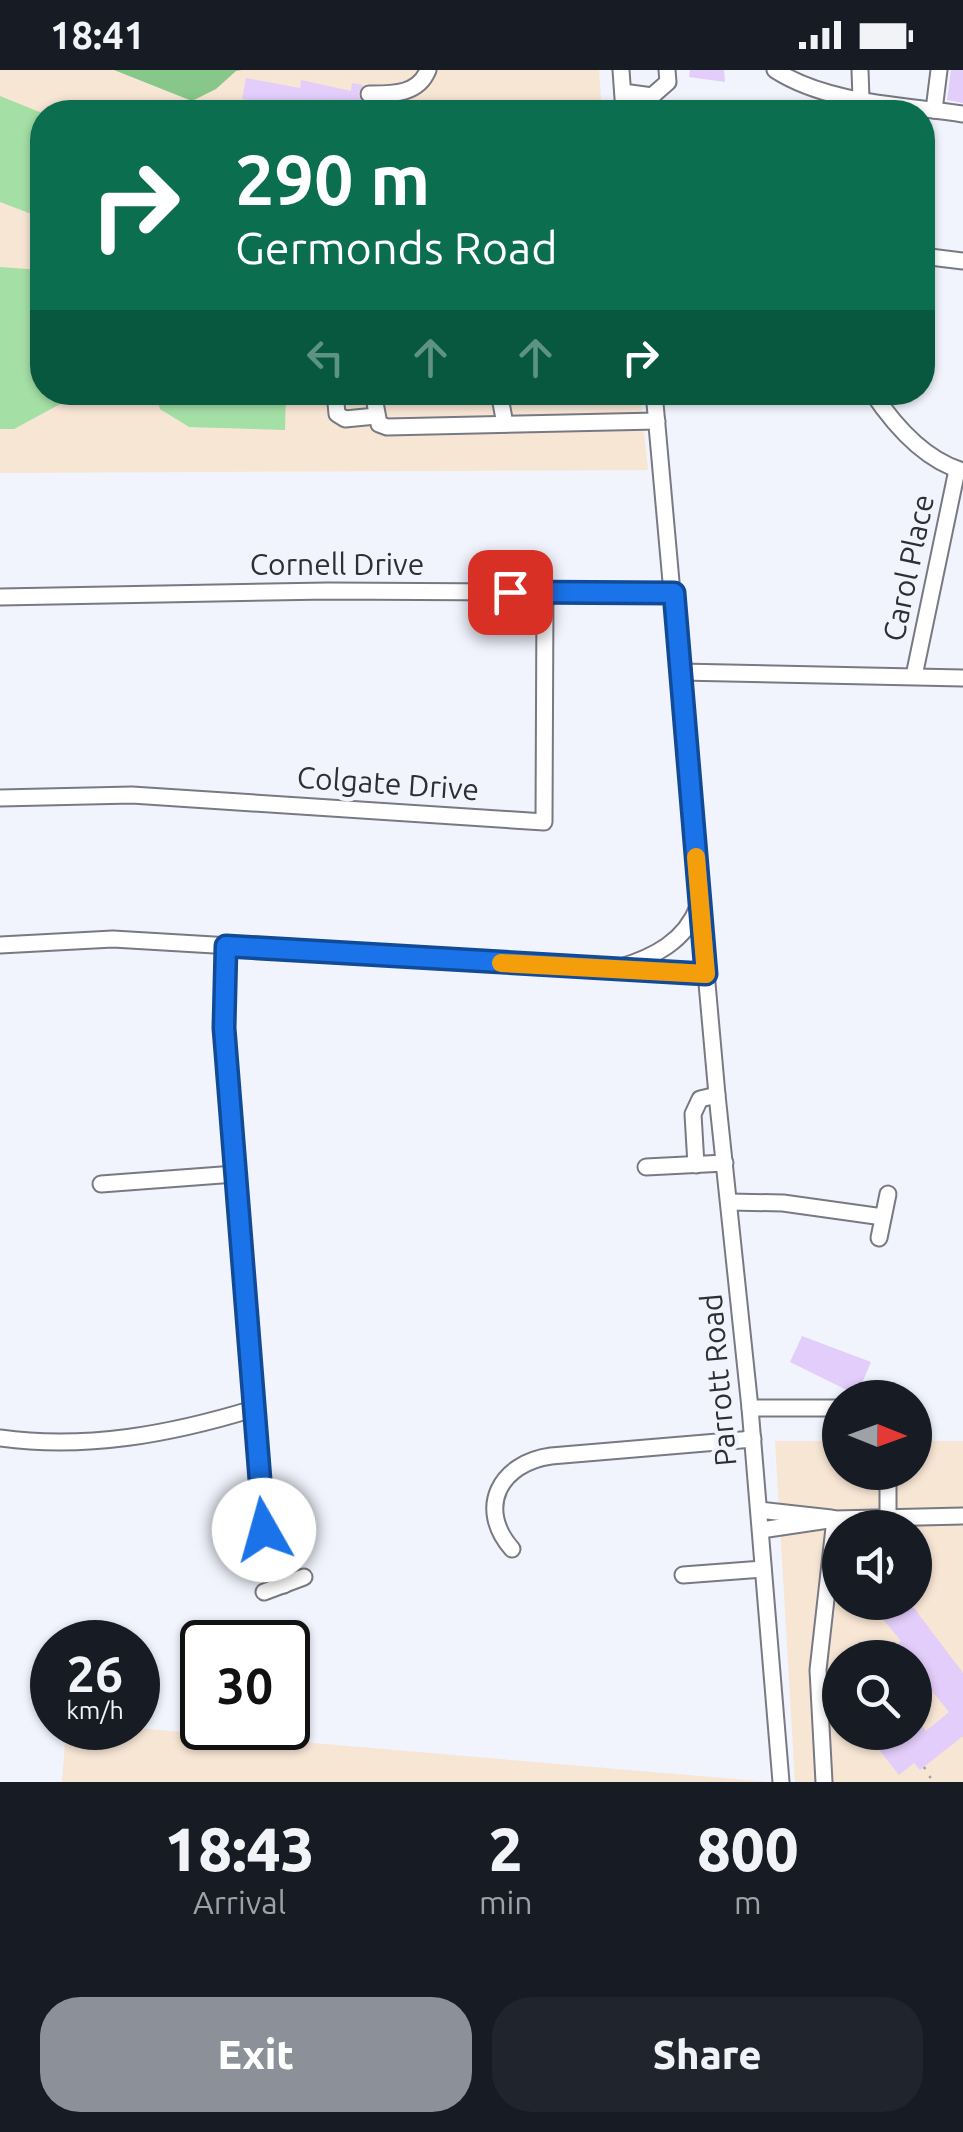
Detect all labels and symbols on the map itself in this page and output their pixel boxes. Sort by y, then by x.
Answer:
street label: Carol Place [876,491,940,644]
street label: Cornell Drive [250,547,424,581]
pin [468,550,553,635]
street label: Colgate Drive [296,760,480,806]
street label: Parrott Road [694,1292,742,1468]
north arrow [822,1380,932,1490]
position arrow [212,1478,316,1582]
speed limit sign: 30 [180,1620,310,1750]

